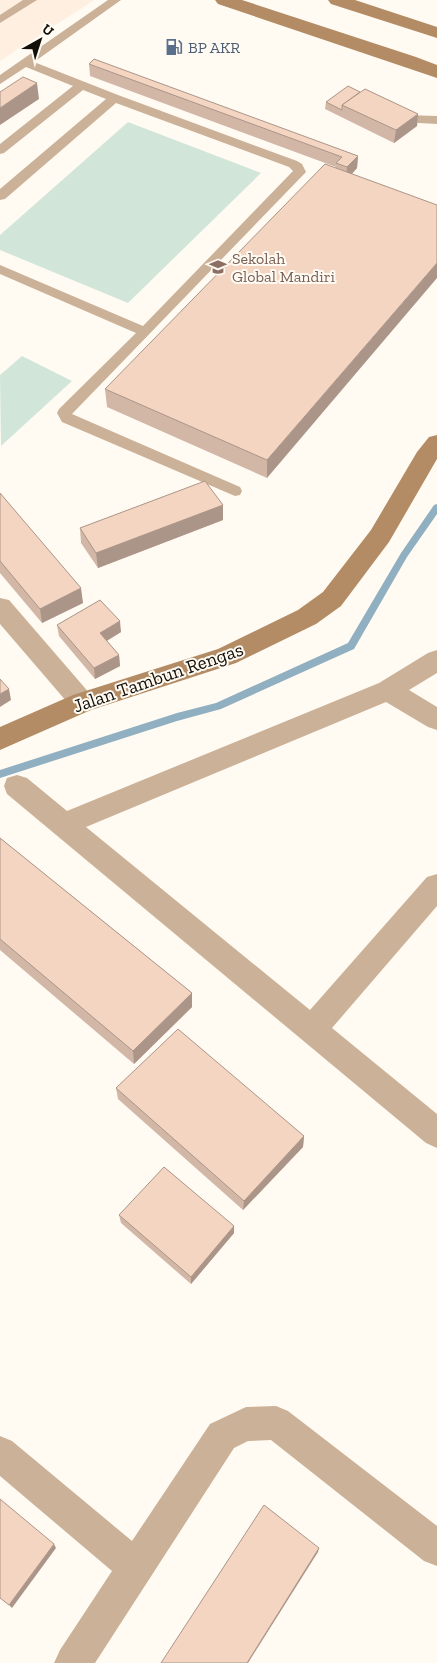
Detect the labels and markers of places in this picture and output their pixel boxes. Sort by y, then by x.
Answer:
fuel station icon: BP AKR [164,37,184,57]
place label: BP AKR [188,38,240,57]
place label: Sekolah Global Mandiri [232,249,336,286]
school or university icon: Sekolah Global Mandiri [208,257,228,277]

